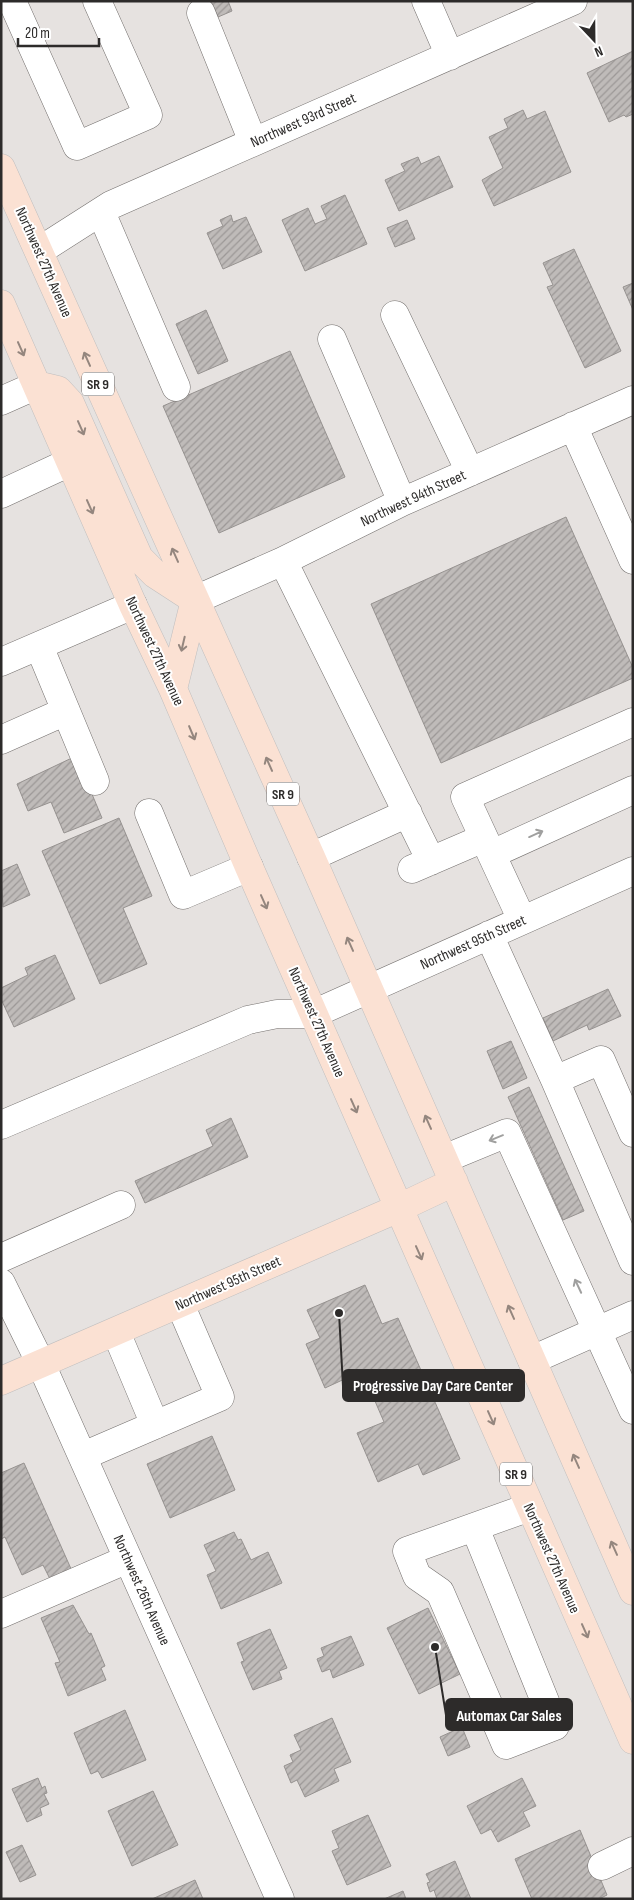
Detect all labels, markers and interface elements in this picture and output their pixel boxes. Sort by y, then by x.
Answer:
scale bar [18,15,99,47]
north arrow [569,15,619,65]
text: 20 m [25,24,50,43]
text: N [592,42,605,61]
street label: Northwest 93rd Street [248,89,359,152]
street label: Northwest 27th Avenue [11,204,76,320]
one-way arrow [16,341,26,356]
one-way arrow [82,352,92,367]
road number: SR 9 [82,372,114,396]
one-way arrow [76,420,86,435]
street label: Northwest 94th Street [358,466,469,531]
one-way arrow [86,499,96,514]
one-way arrow [170,548,180,563]
street label: Northwest 27th Avenue [121,594,188,709]
one-way arrow [178,635,187,651]
one-way arrow [188,725,197,740]
one-way arrow [264,757,274,772]
road number: SR 9 [267,782,299,806]
one-way arrow [528,828,543,838]
one-way arrow [260,894,270,909]
street label: Northwest 95th Street [417,910,529,974]
one-way arrow [344,937,354,952]
street label: Northwest 27th Avenue [284,964,349,1080]
one-way arrow [350,1098,360,1113]
one-way arrow [422,1115,432,1130]
one-way arrow [489,1134,504,1143]
one-way arrow [414,1245,424,1260]
street label: Northwest 95th Street [172,1251,284,1315]
one-way arrow [572,1279,582,1294]
one-way arrow [506,1305,516,1320]
callout: Progressive Day Care Center [343,1370,524,1401]
text: Progressive Day Care Center [353,1377,513,1396]
one-way arrow [487,1410,497,1425]
one-way arrow [571,1454,581,1469]
road number: SR 9 [500,1462,532,1486]
street label: Northwest 27th Avenue [519,1500,584,1616]
street label: Northwest 26th Avenue [109,1532,174,1648]
one-way arrow [609,1541,619,1556]
one-way arrow [580,1623,590,1638]
callout: Automax Car Sales [446,1699,572,1730]
text: Automax Car Sales [455,1707,562,1726]

